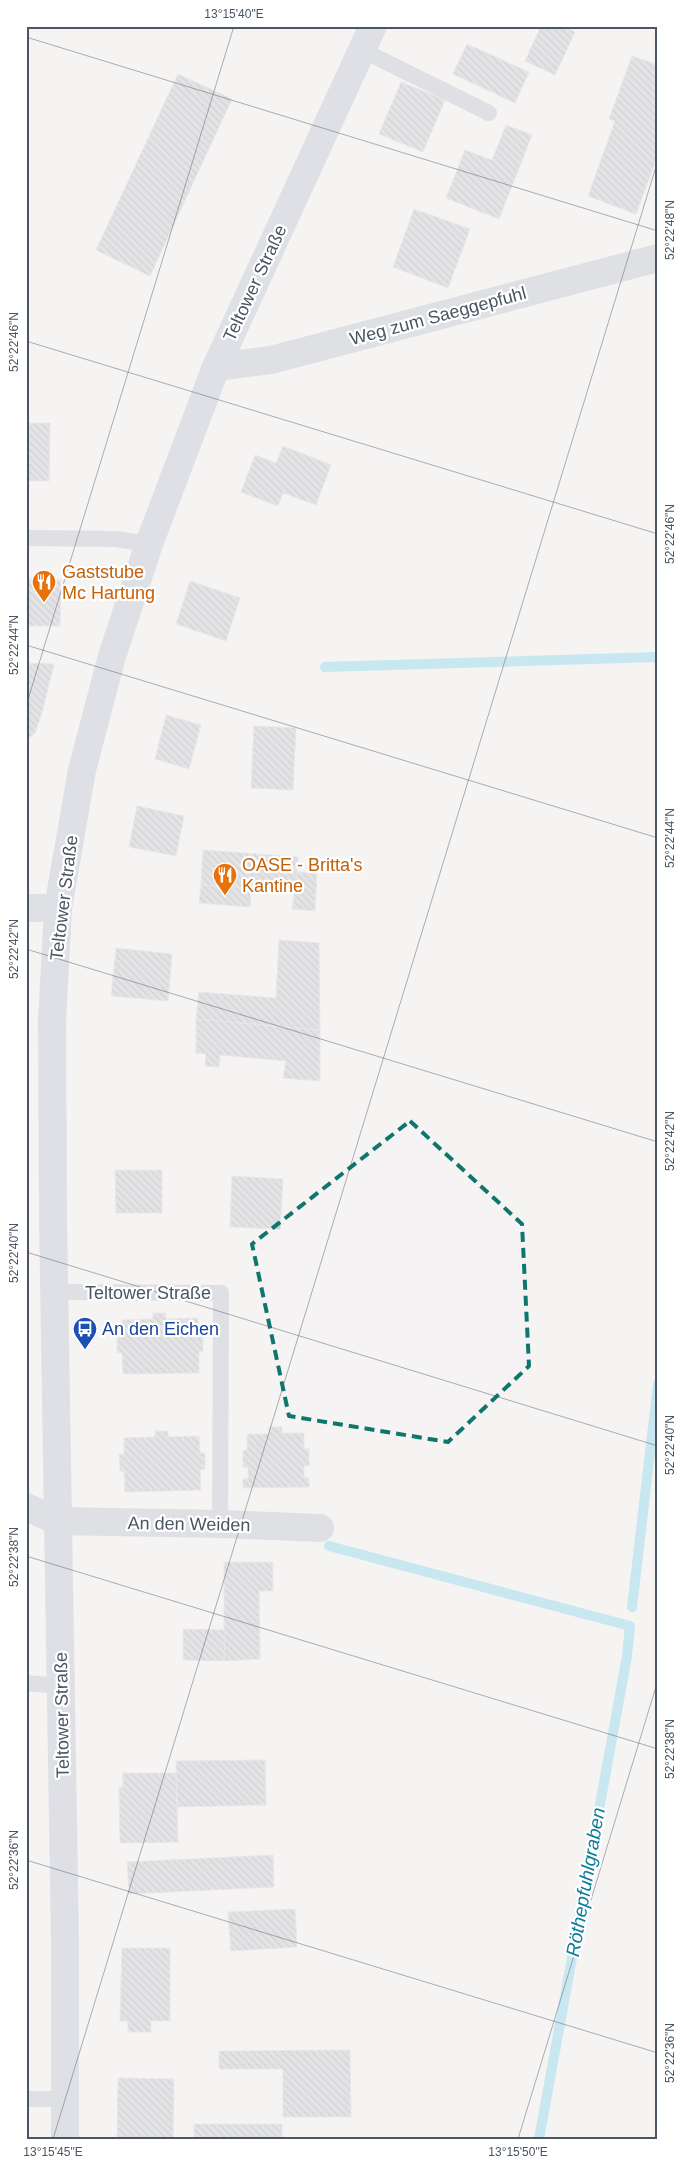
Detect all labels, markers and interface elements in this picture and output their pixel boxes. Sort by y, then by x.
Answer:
text: 13°15'40"E [204,7,264,21]
text: 52°22'48"N [663,200,677,260]
street label: Teltower Straße [219,222,291,344]
street label: Weg zum Saeggepfuhl [348,283,528,349]
text: 52°22'46"N [7,312,21,372]
text: 52°22'46"N [663,504,677,564]
place label: Gaststube Mc Hartung [62,562,155,603]
restaurant icon: Gaststube Mc Hartung [31,569,57,603]
text: 52°22'44"N [7,615,21,675]
text: 52°22'44"N [663,808,677,868]
street label: Teltower Straße [46,834,82,962]
place label: OASE - Britta's Kantine [242,855,362,896]
restaurant icon: OASE - Britta's Kantine [212,862,238,896]
text: 52°22'42"N [7,919,21,979]
text: 52°22'42"N [663,1111,677,1171]
text: 52°22'40"N [7,1223,21,1283]
street label: Teltower Straße [85,1283,211,1303]
bus stop icon: An den Eichen [72,1316,98,1350]
place label: An den Eichen [102,1319,219,1339]
text: 52°22'40"N [663,1415,677,1475]
street label: An den Weiden [127,1513,251,1535]
text: 52°22'38"N [7,1527,21,1587]
street label: Teltower Straße [51,1652,73,1778]
text: 52°22'38"N [663,1719,677,1779]
water label: Röthepfuhlgraben [562,1806,609,1958]
text: 52°22'36"N [7,1830,21,1890]
text: 52°22'36"N [663,2023,677,2083]
text: 13°15'45"E [23,2145,83,2159]
text: 13°15'50"E [488,2145,548,2159]

